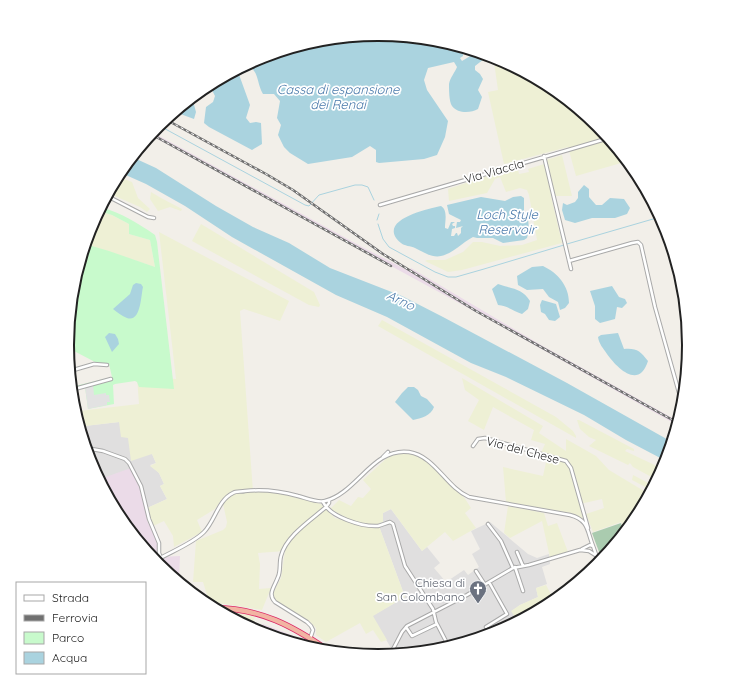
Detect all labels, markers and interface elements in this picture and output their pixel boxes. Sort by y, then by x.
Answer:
water label: Cassa di espansione dei Renai [277,81,400,112]
street label: Via Viaccia [463,155,525,187]
water label: Loch Style Reservoir [476,206,539,237]
water label: Arno [385,286,418,314]
street label: Via del Chese [485,433,561,467]
place label: Chiesa di San Colombano [376,575,465,604]
church icon: Chiesa di San Colombano [468,579,488,604]
legend [16,582,146,674]
text: Strada [52,590,89,605]
text: Ferrovia [52,610,98,625]
text: Parco [52,630,84,645]
text: Acqua [52,650,87,665]

